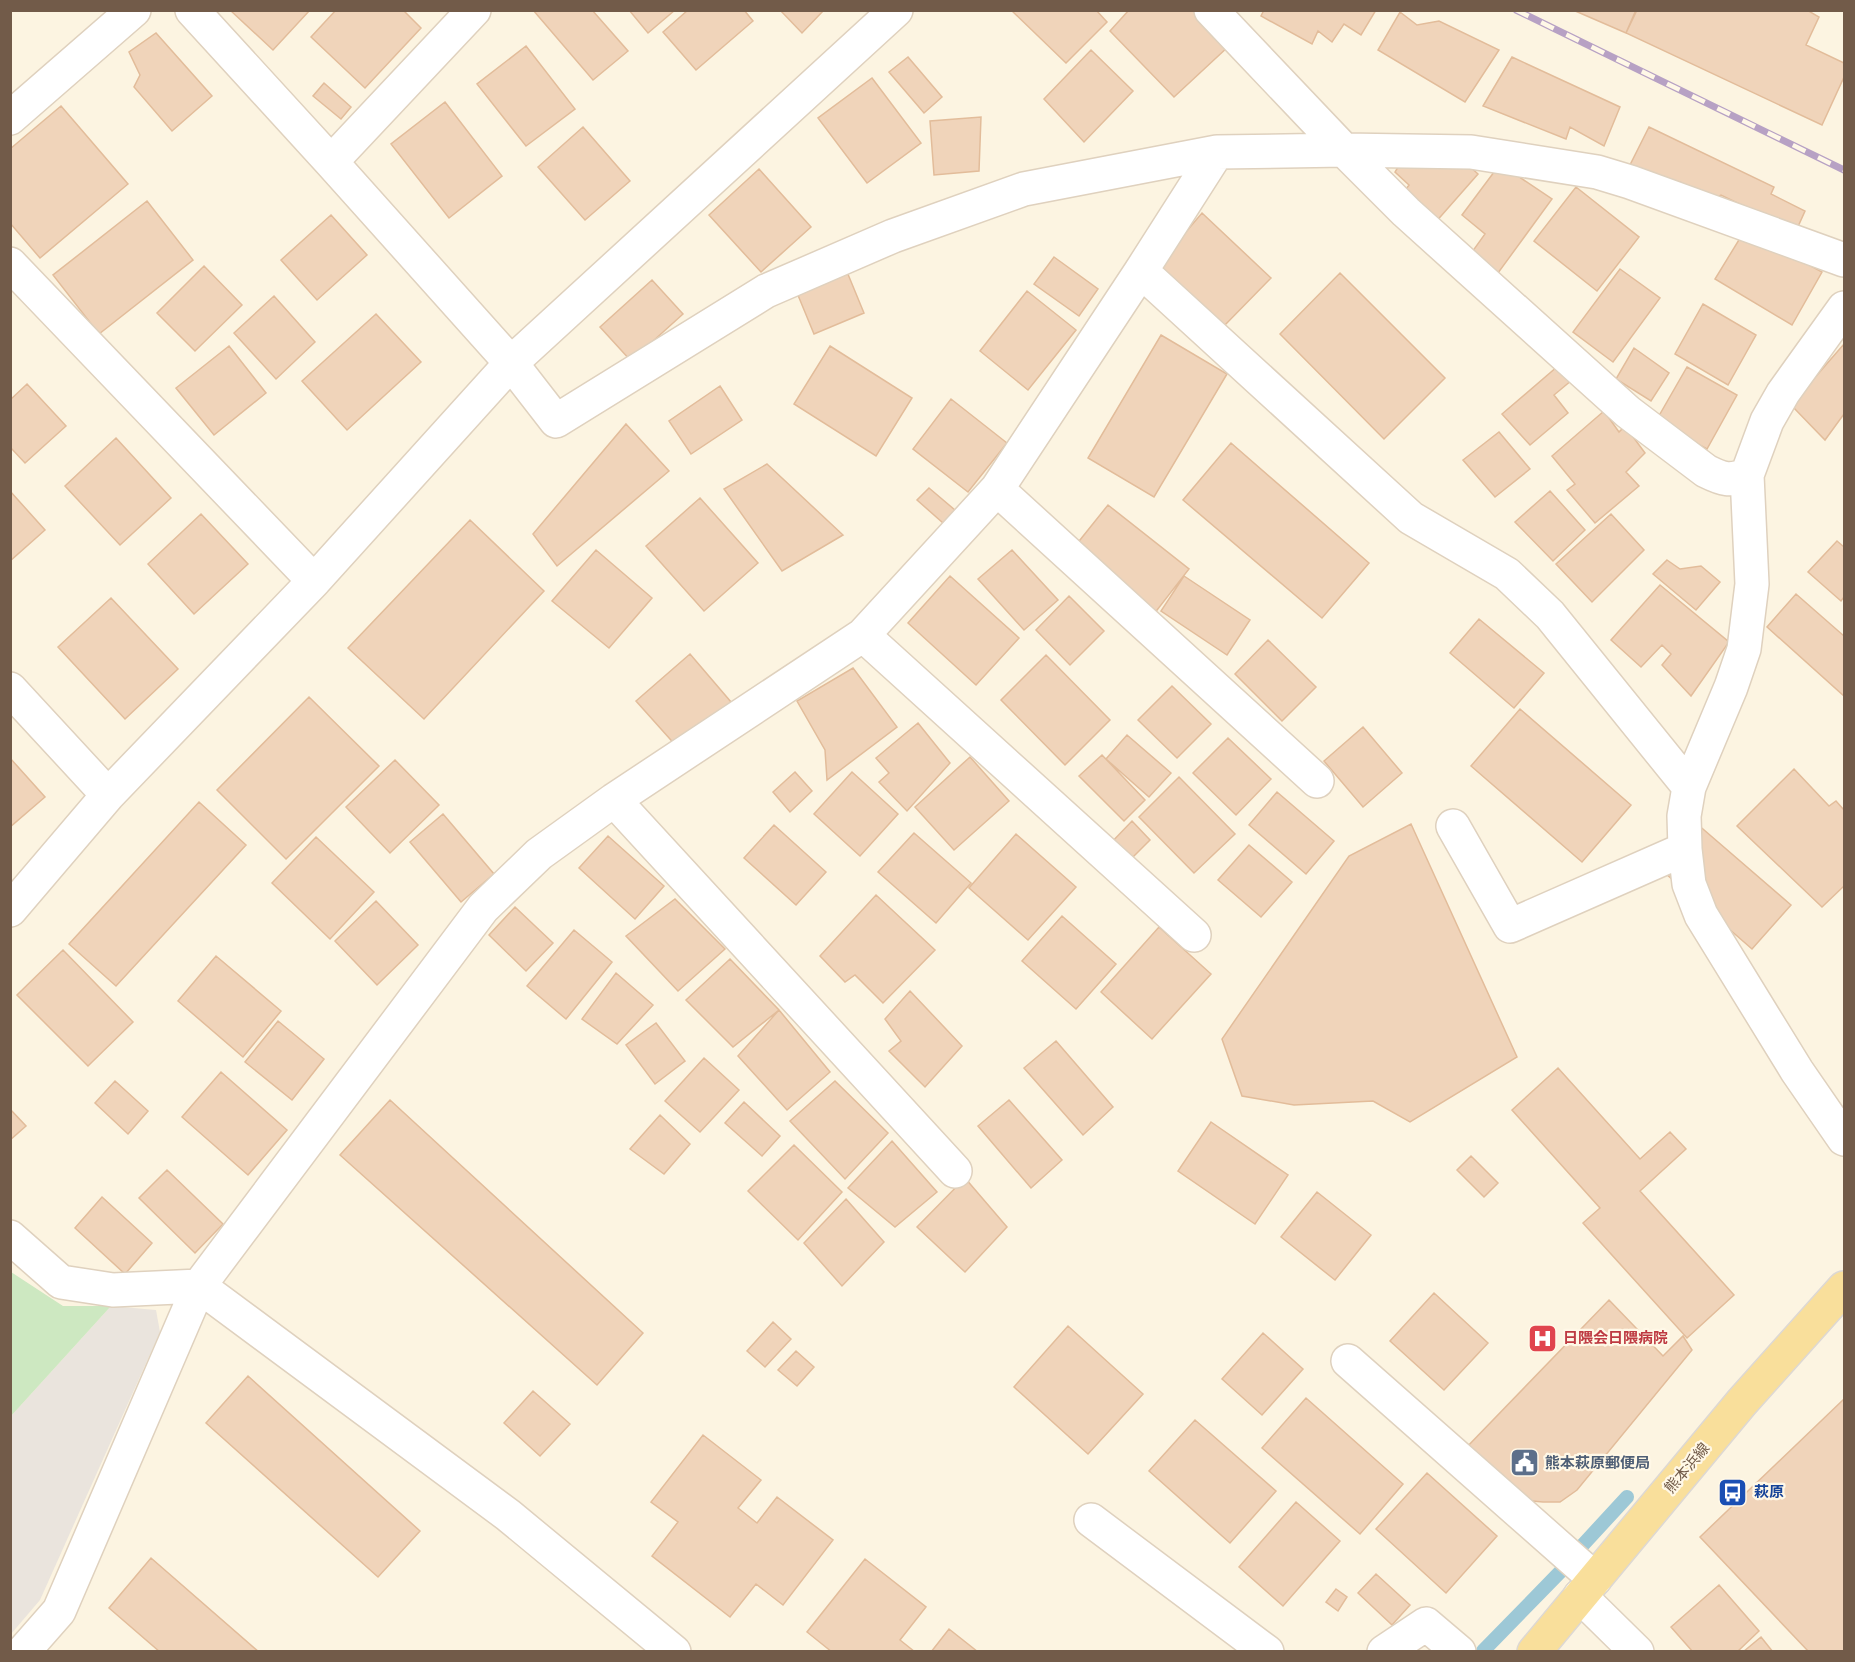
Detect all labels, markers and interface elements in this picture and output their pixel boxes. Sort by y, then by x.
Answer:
hospital icon: 日隈会日隈病院 [1526,1322,1558,1354]
place label: 日隈会日隈病院 [1563,1328,1668,1348]
street label: 熊本浜線 [1660,1439,1714,1497]
public building icon: 熊本萩原郵便局 [1508,1447,1540,1479]
place label: 熊本萩原郵便局 [1545,1453,1650,1473]
bus stop icon: 萩原 [1717,1476,1749,1508]
place label: 萩原 [1754,1482,1784,1502]

